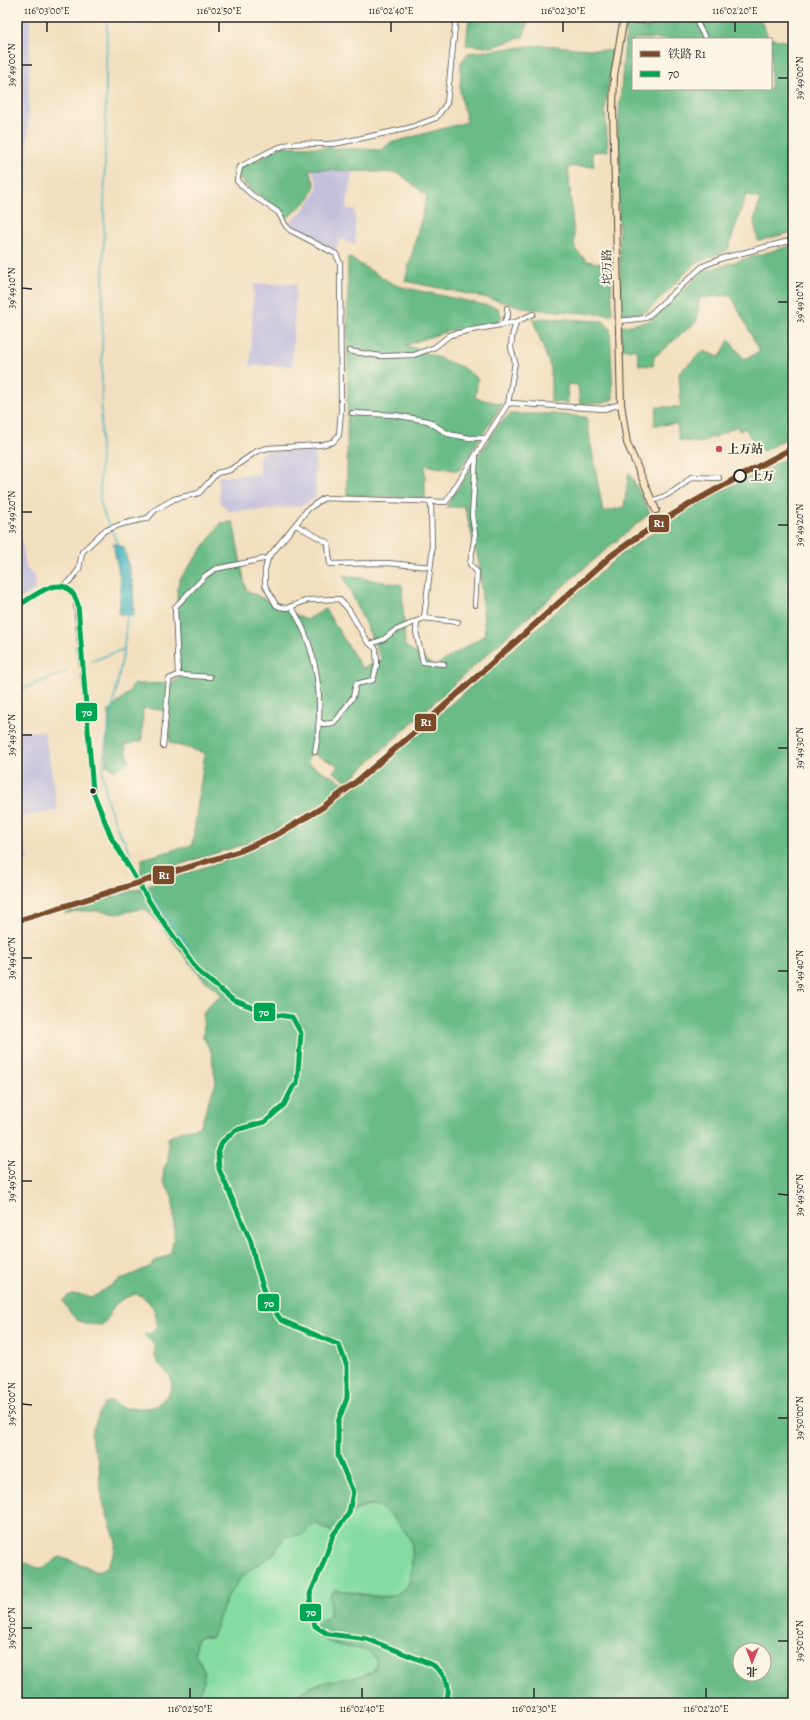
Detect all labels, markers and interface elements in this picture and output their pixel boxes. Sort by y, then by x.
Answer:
text: 116°03'00"E [24,4,70,17]
text: 116°02'50"E [197,4,242,17]
text: 116°02'40"E [368,4,414,17]
text: 116°02'30"E [541,4,585,17]
text: 116°02'20"E [712,4,758,17]
legend [632,38,772,90]
text: 39°49'00"N [5,43,18,87]
text: 铁路 R1 [668,46,706,62]
text: 39°49'00"N [793,56,806,100]
text: 70 [668,66,679,82]
street label: 坨万路 [599,249,615,285]
text: 39°49'10"N [5,267,18,309]
text: 39°49'10"N [793,281,806,323]
place label: 上万站 [727,441,763,457]
marker: 上万站 [714,444,724,454]
place label: 上万 [750,468,774,484]
marker: 上万 [733,469,747,483]
text: 39°49'20"N [5,491,18,533]
text: 39°49'20"N [793,504,806,546]
line badge: R1 [648,514,670,533]
text: R1 [654,516,665,531]
line badge: 70 [75,702,98,722]
text: 70 [82,705,93,720]
line badge: R1 [414,713,437,732]
text: 39°49'30"N [5,714,18,756]
text: R1 [421,715,432,730]
text: 39°49'30"N [793,727,806,769]
unlabelled marker [88,786,98,796]
line badge: R1 [152,865,175,885]
text: R1 [159,868,170,883]
text: 39°49'40"N [5,937,18,979]
text: 39°49'40"N [793,950,806,992]
line badge: 70 [253,1002,276,1022]
text: 70 [259,1005,270,1020]
text: 39°49'50"N [5,1160,18,1202]
text: 39°49'50"N [793,1174,806,1216]
line badge: 70 [257,1293,280,1312]
text: 70 [264,1296,275,1311]
text: 39°50'00"N [5,1382,18,1426]
text: 39°50'00"N [793,1396,806,1440]
line badge: 70 [299,1603,322,1622]
text: 70 [306,1605,317,1620]
text: 39°50'10"N [5,1607,18,1649]
text: 39°50'10"N [793,1620,806,1662]
north arrow [732,1642,772,1682]
text: 北 [746,1664,757,1679]
text: 116°02'50"E [168,1702,213,1715]
text: 116°02'40"E [339,1702,385,1715]
text: 116°02'30"E [512,1702,556,1715]
text: 116°02'20"E [683,1702,729,1715]

